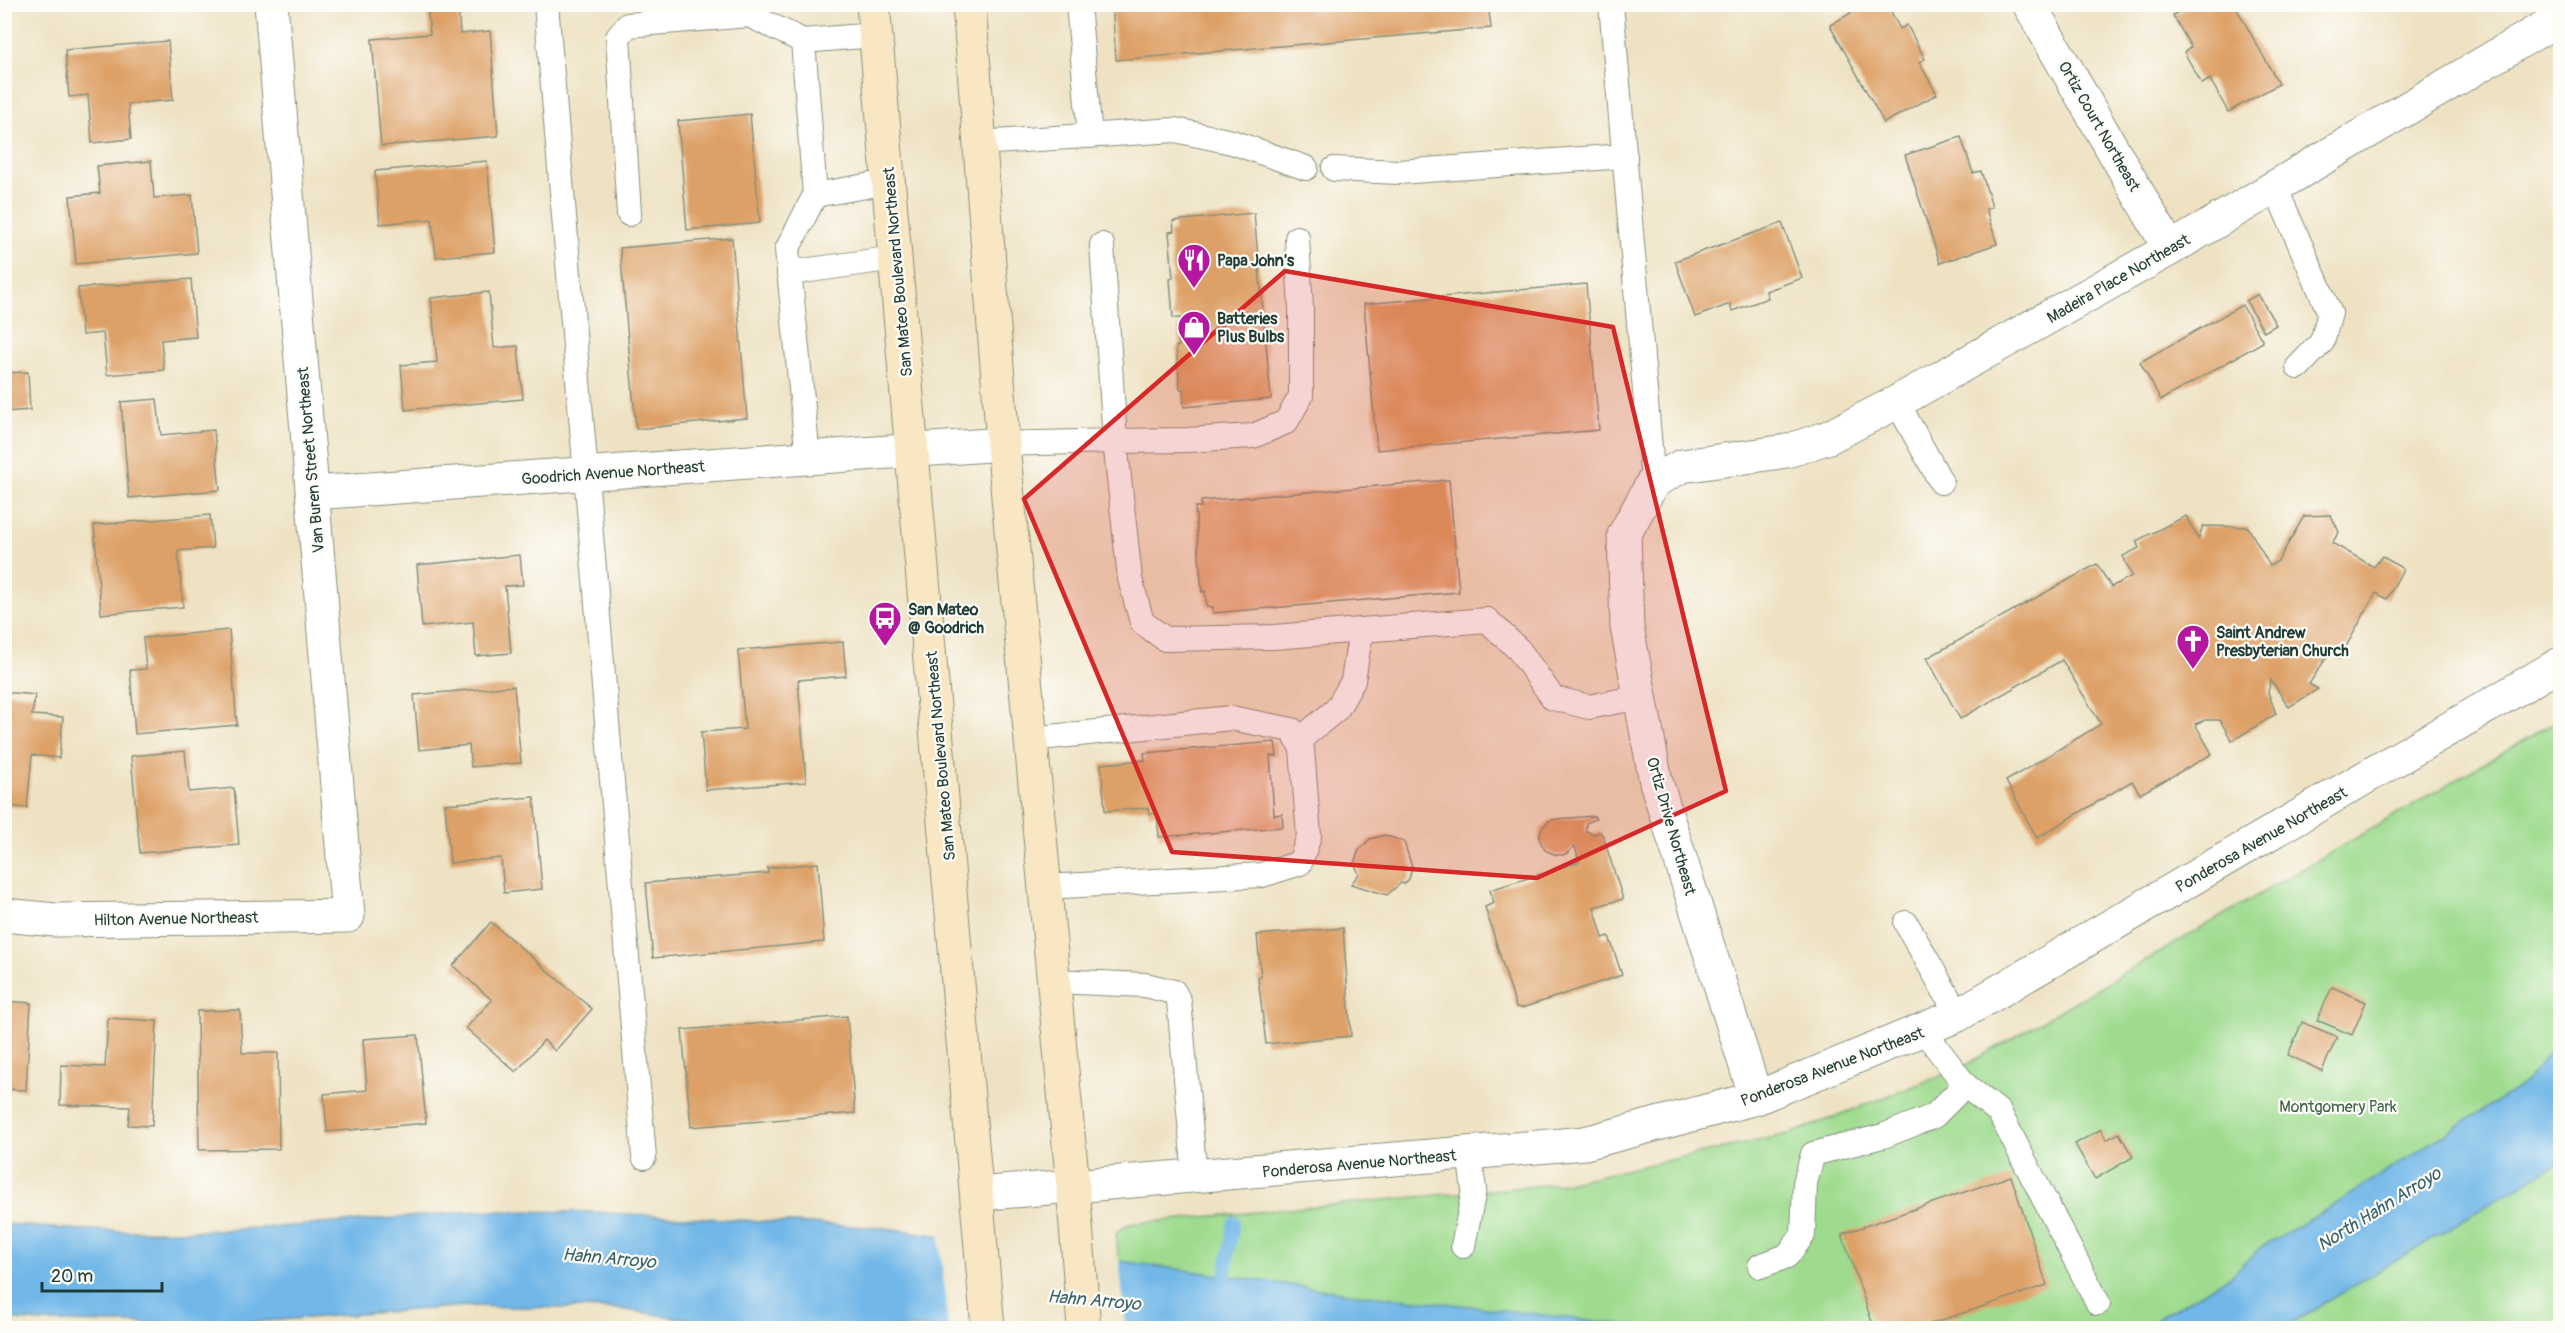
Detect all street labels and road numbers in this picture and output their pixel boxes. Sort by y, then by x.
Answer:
street label: Ortiz Court Northeast [2054,58,2145,196]
street label: San Mateo Boulevard Northeast [879,166,917,378]
street label: Madeira Place Northeast [2043,229,2194,328]
street label: Van Buren Street Northeast [293,366,329,554]
street label: Goodrich Avenue Northeast [521,457,706,489]
street label: San Mateo Boulevard Northeast [922,650,960,862]
street label: Ortiz Drive Northeast [1642,755,1700,898]
street label: Ponderosa Avenue Northeast [2172,782,2351,897]
street label: Hilton Avenue Northeast [93,908,259,930]
street label: Ponderosa Avenue Northeast [1738,1022,1927,1111]
street label: Ponderosa Avenue Northeast [1261,1145,1458,1182]

